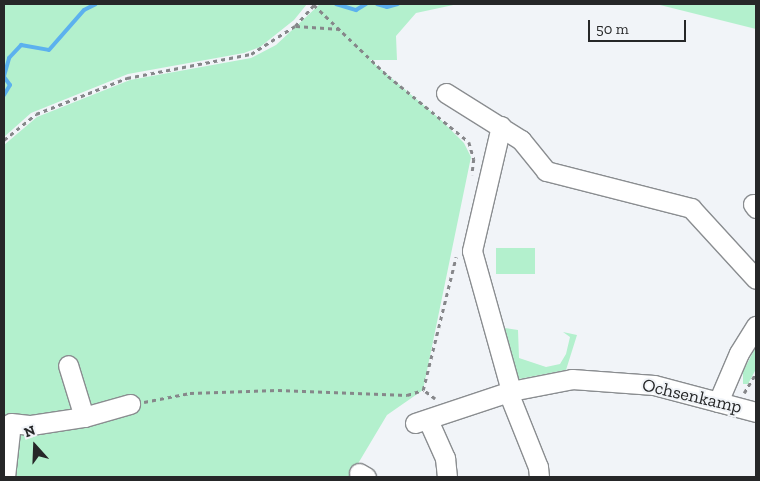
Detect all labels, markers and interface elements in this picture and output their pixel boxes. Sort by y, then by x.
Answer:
scale bar [590,10,688,42]
text: 50 m [596,20,629,38]
street label: Ochsenkamp [640,374,744,418]
north arrow [10,421,60,471]
text: N [22,422,38,441]

